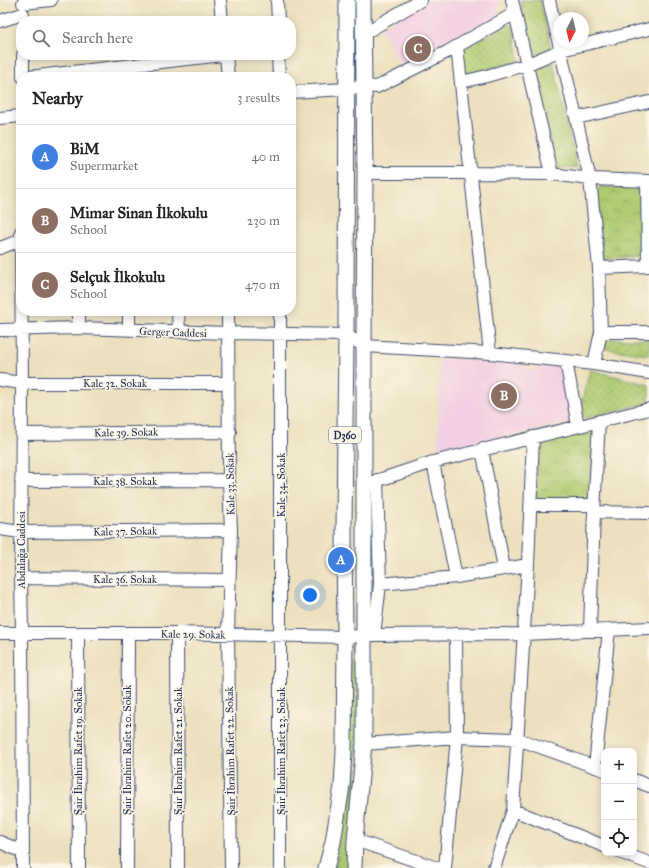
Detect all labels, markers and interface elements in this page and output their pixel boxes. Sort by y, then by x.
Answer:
north arrow [553,12,589,48]
search box [16,16,296,60]
icon: search [30,27,52,49]
text: Search here [62,29,133,47]
pin: C [405,34,431,64]
text: Nearby [32,88,83,109]
text: 3 results [237,90,280,106]
text: BiM [70,140,99,158]
text: A [41,149,49,165]
text: 40 m [251,149,280,165]
text: Supermarket [70,158,138,174]
text: Mimar Sinan İlkokulu [70,204,208,222]
text: B [41,213,49,229]
text: 230 m [247,213,280,229]
text: School [70,222,107,238]
text: Selçuk İlkokulu [70,268,165,286]
text: C [41,277,49,293]
text: 470 m [245,277,280,293]
text: School [70,286,107,302]
street label: Gerger Caddesi [139,325,207,340]
street label: Kale 32. Sokak [83,377,148,390]
pin: B [491,381,517,411]
street label: Kale 39. Sokak [94,425,159,440]
road number: D360 [329,427,361,443]
street label: Kale 33. Sokak [223,452,238,515]
street label: Kale 34. Sokak [275,452,288,517]
street label: Kale 38. Sokak [93,475,158,488]
street label: Abdalağa Caddesi [15,511,28,590]
street label: Kale 37. Sokak [93,524,158,539]
pin: A [328,545,354,575]
street label: Kale 36. Sokak [93,573,158,586]
your location [300,585,320,605]
street label: Kale 29. Sokak [160,627,227,642]
street label: Şair İbrahim Rafet 20. Sokak [120,684,134,815]
street label: Şair İbrahim Rafet 22. Sokak [222,685,238,816]
street label: Şair İbrahim Rafet 19. Sokak [71,686,85,815]
street label: Şair İbrahim Rafet 21. Sokak [171,686,185,815]
street label: Şair İbrahim Rafet 23. Sokak [274,686,288,815]
map controls [601,748,637,856]
button: + [601,748,637,784]
button: − [601,784,637,820]
button: locate [601,820,637,856]

